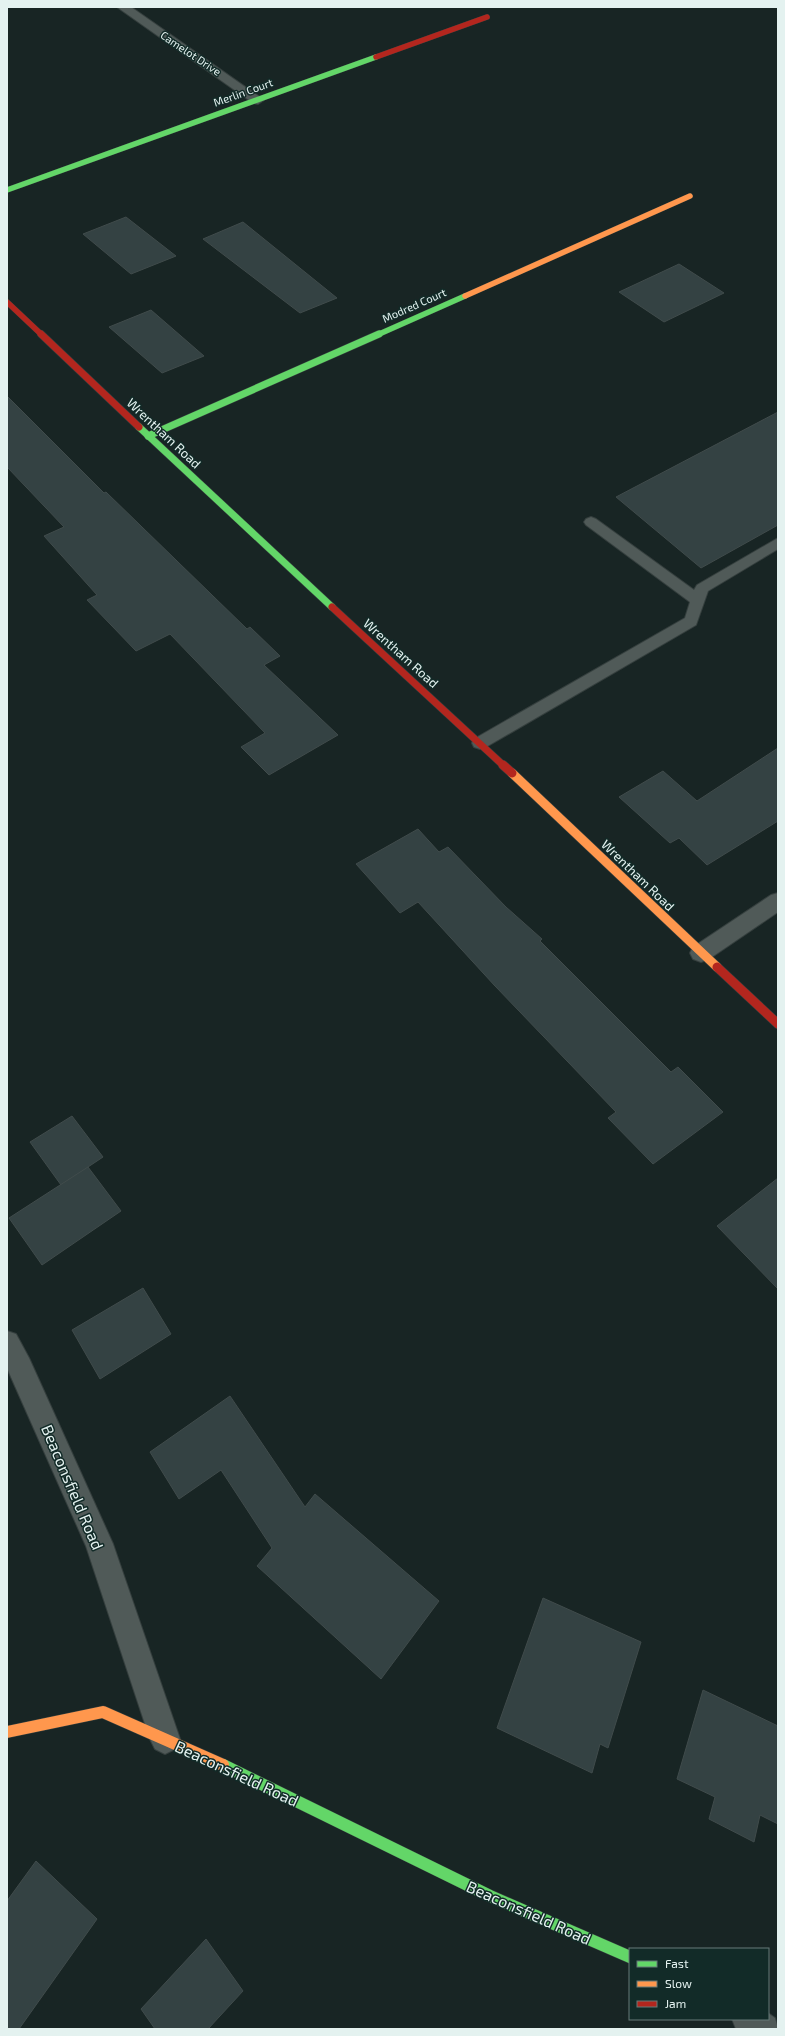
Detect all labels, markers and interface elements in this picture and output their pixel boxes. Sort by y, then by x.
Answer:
street label: Camelot Drive [158,28,224,78]
street label: Merlin Court [212,75,274,109]
street label: Modred Court [380,285,448,325]
street label: Wrentham Road [124,395,204,471]
street label: Wrentham Road [360,615,442,691]
street label: Wrentham Road [598,836,678,914]
street label: Beaconsfield Road [38,1422,108,1552]
street label: Beaconsfield Road [172,1736,302,1810]
street label: Beaconsfield Road [464,1876,594,1948]
legend [629,1948,769,2020]
text: Fast [665,1956,689,1970]
text: Slow [665,1976,692,1990]
text: Jam [665,1996,686,2010]

